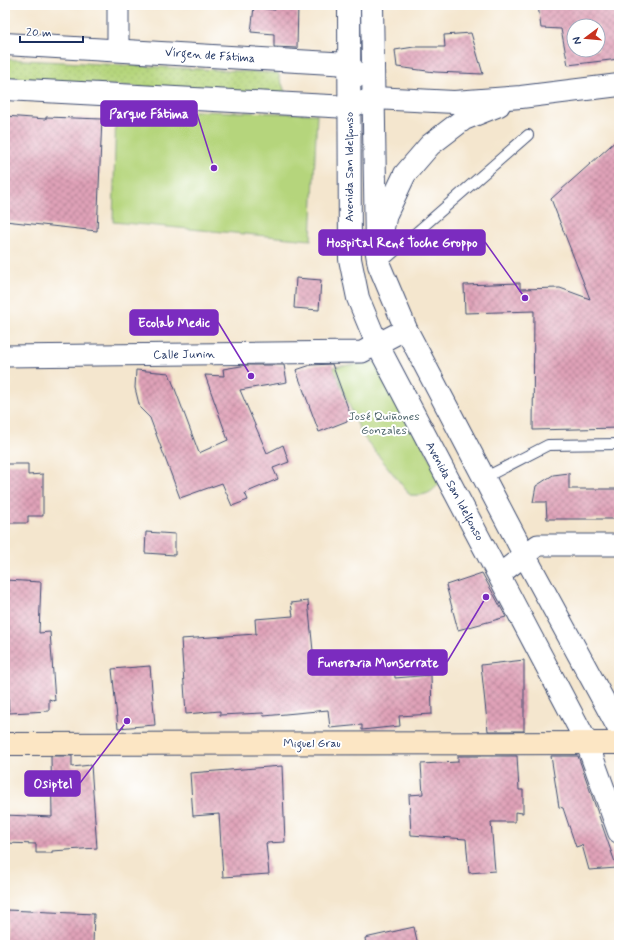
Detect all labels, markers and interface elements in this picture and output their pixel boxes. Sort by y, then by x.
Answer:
scale bar [20,18,83,44]
north arrow [566,18,606,58]
text: 20 m [26,25,52,41]
text: N [570,35,585,46]
street label: Vírgen de Fátima [164,45,256,68]
callout: Parque Fátima [101,101,197,126]
text: Parque Fátima [109,106,189,123]
street label: Avenida San Idelfonso [342,112,359,222]
callout: Hospital René Toche Groppo [319,230,485,255]
text: Hospital René Toche Groppo [327,235,478,252]
callout: Ecolab Medic [130,310,218,335]
text: Ecolab Medic [138,315,211,332]
street label: Calle Junin [153,346,216,364]
park label: José Quiñones Gonzales [348,409,420,439]
street label: Avenida San Idelfonso [420,439,487,544]
callout: Funeraria Monserrate [308,650,447,675]
text: Funeraria Monserrate [317,655,439,672]
street label: Miguel Grau [283,736,341,753]
callout: Osiptel [25,771,80,796]
text: Osiptel [34,776,72,793]

